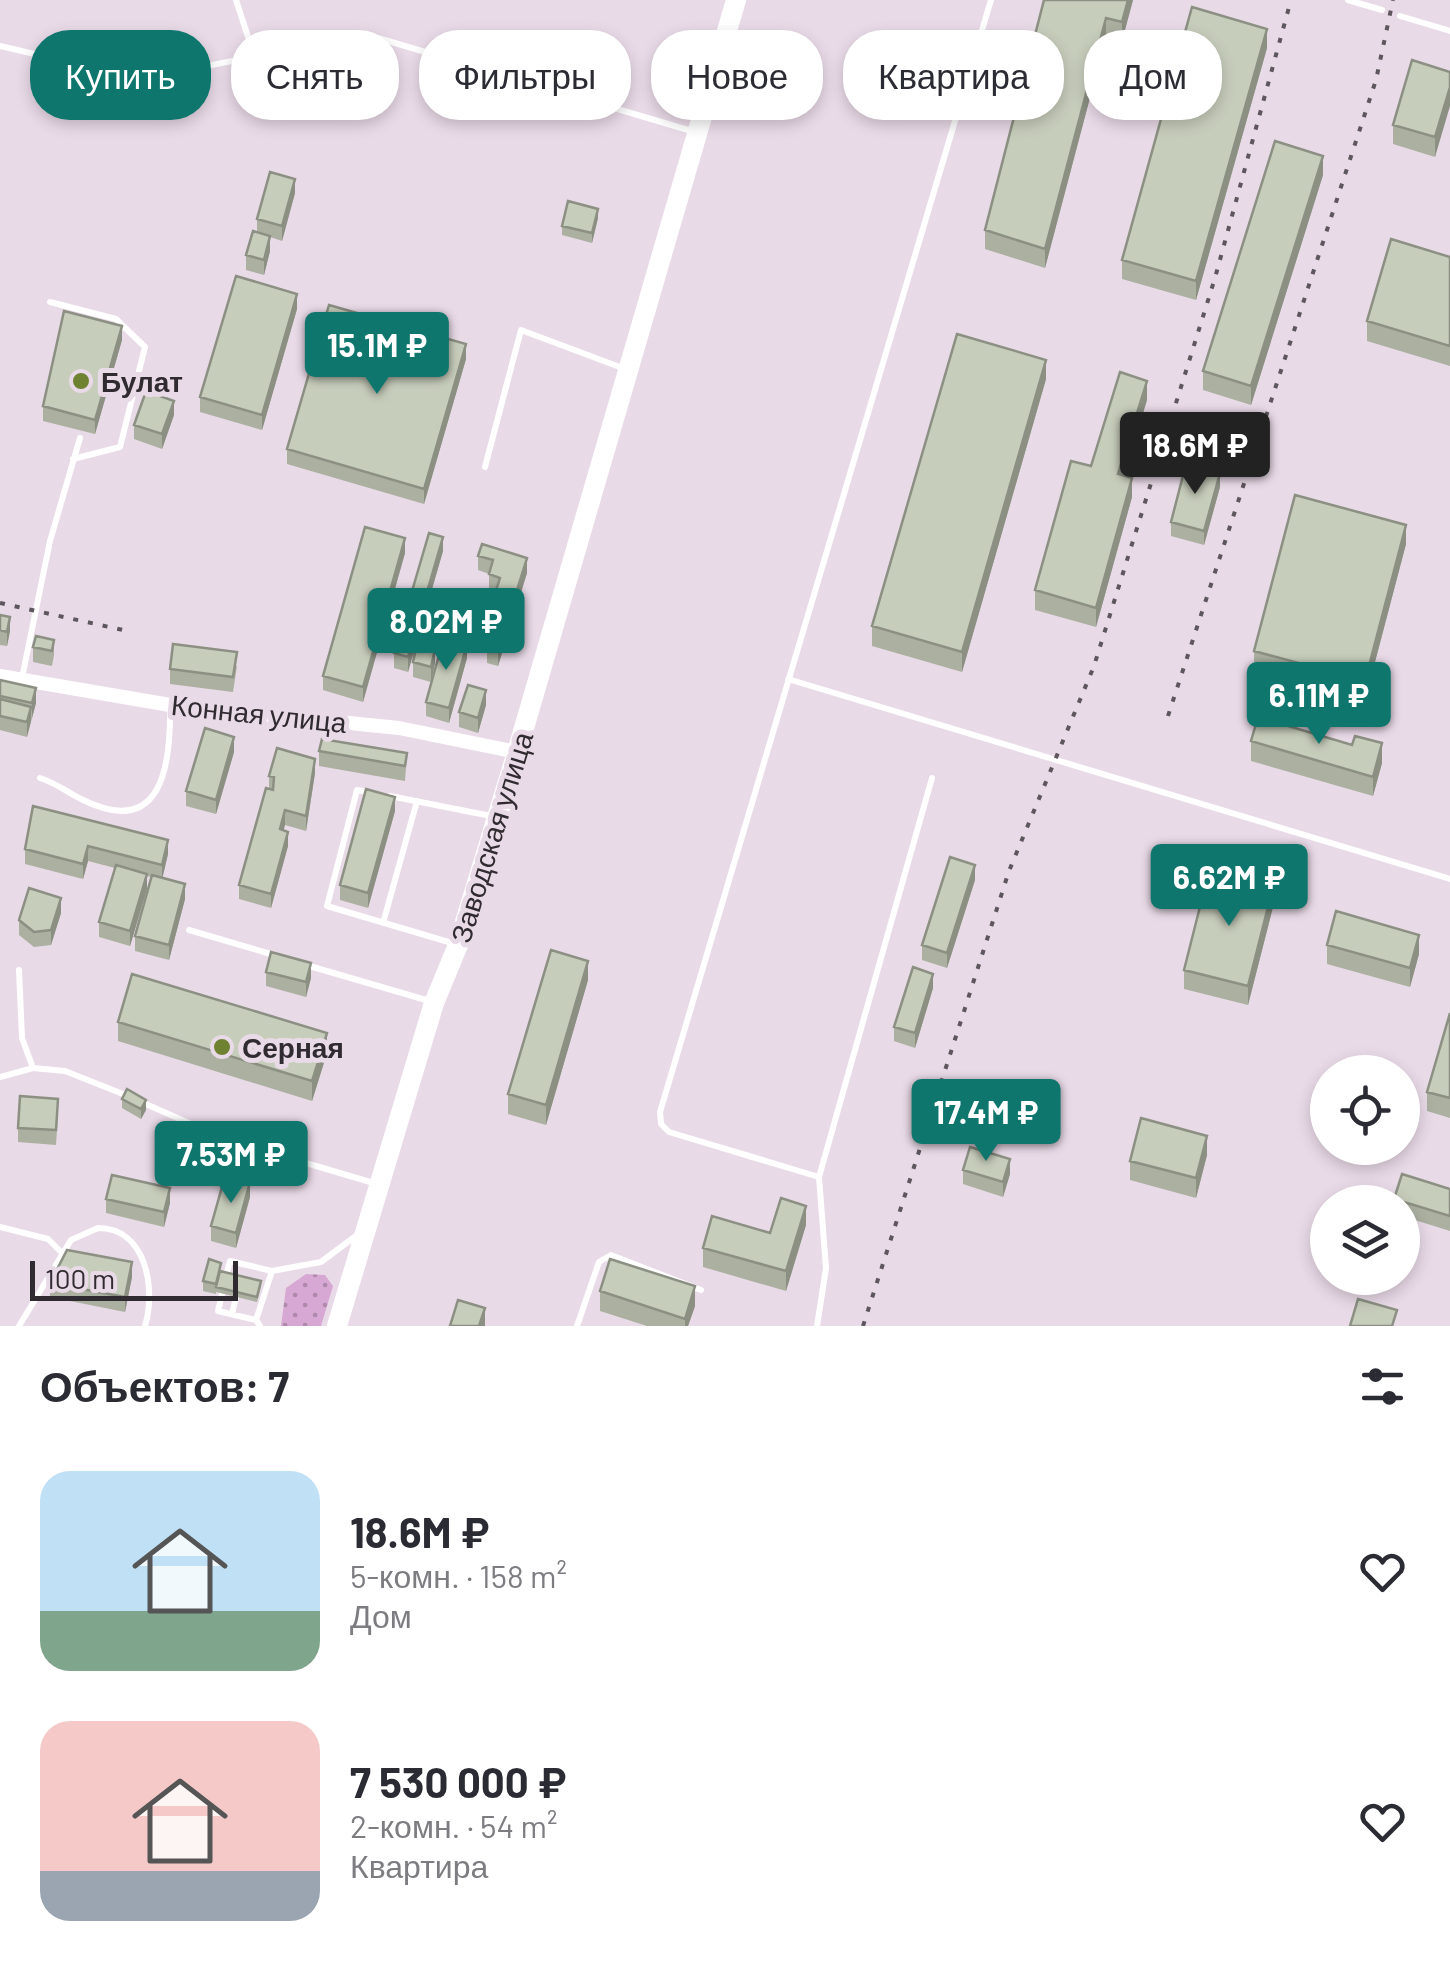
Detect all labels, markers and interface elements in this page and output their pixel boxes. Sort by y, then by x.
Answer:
chip: Купить [30,30,211,120]
chip: Снять [231,30,399,120]
chip: Фильтры [419,30,631,120]
chip: Новое [651,30,823,120]
chip: Квартира [843,30,1064,120]
chip: Дом [1084,30,1222,120]
pin: 15.1M ₽ [285,312,469,397]
text: 15.1M ₽ [327,325,427,363]
place label: Булат [101,364,183,398]
marker: Булат [70,370,92,392]
pin: 18.6M ₽ [1103,412,1287,497]
text: 18.6M ₽ [1142,425,1248,463]
pin: 8.02M ₽ [354,588,538,673]
text: 8.02M ₽ [390,601,503,639]
pin: 6.11M ₽ [1227,662,1411,747]
text: 6.11M ₽ [1269,675,1369,713]
street label: Конная улица [170,687,349,739]
street label: Заводская улица [443,727,539,946]
pin: 6.62M ₽ [1137,844,1321,929]
text: 6.62M ₽ [1173,857,1285,895]
place label: Серная [242,1030,344,1064]
marker: Серная [211,1036,233,1058]
map controls [1310,1055,1420,1295]
button: locate [1310,1055,1420,1165]
pin: 17.4M ₽ [894,1079,1078,1164]
text: 17.4M ₽ [934,1092,1038,1130]
pin: 7.53M ₽ [139,1121,323,1206]
text: 7.53M ₽ [177,1134,285,1172]
button: layers [1310,1185,1420,1295]
scale bar [30,1256,238,1300]
text: 100 m [45,1261,115,1295]
icon: filters [1355,1359,1410,1414]
text: Объектов: 7 [40,1360,289,1410]
text: 18.6M ₽ [350,1506,489,1556]
icon: home [120,1511,240,1631]
icon: heart [1355,1544,1410,1599]
text: 5-комн. · 158 m² [350,1556,567,1594]
text: Дом [350,1596,412,1634]
text: 7 530 000 ₽ [350,1756,567,1806]
icon: home [120,1761,240,1881]
icon: heart [1355,1794,1410,1849]
text: 2-комн. · 54 m² [350,1806,557,1844]
text: Квартира [350,1846,488,1884]

